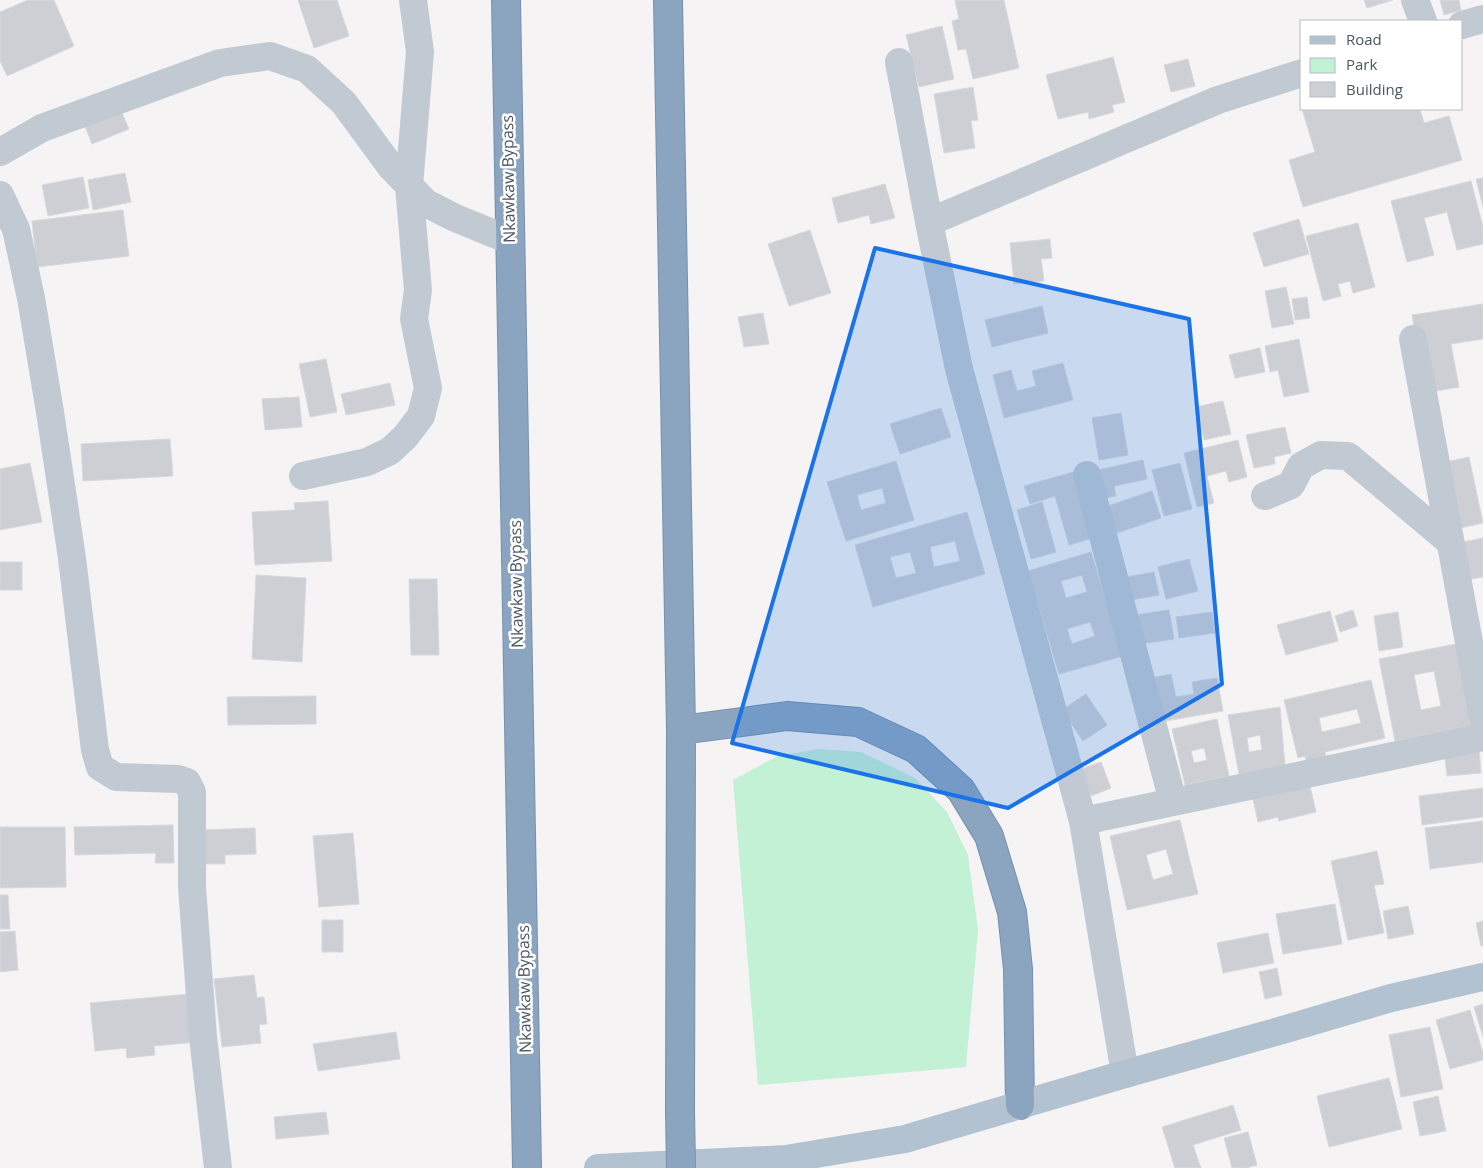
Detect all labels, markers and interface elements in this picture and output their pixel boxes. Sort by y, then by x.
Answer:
legend [1300,20,1463,110]
text: Road [1346,29,1382,49]
text: Park [1346,54,1377,74]
text: Building [1346,79,1403,99]
street label: Nkawkaw Bypass [496,115,520,243]
street label: Nkawkaw Bypass [504,520,528,648]
street label: Nkawkaw Bypass [512,925,536,1053]

